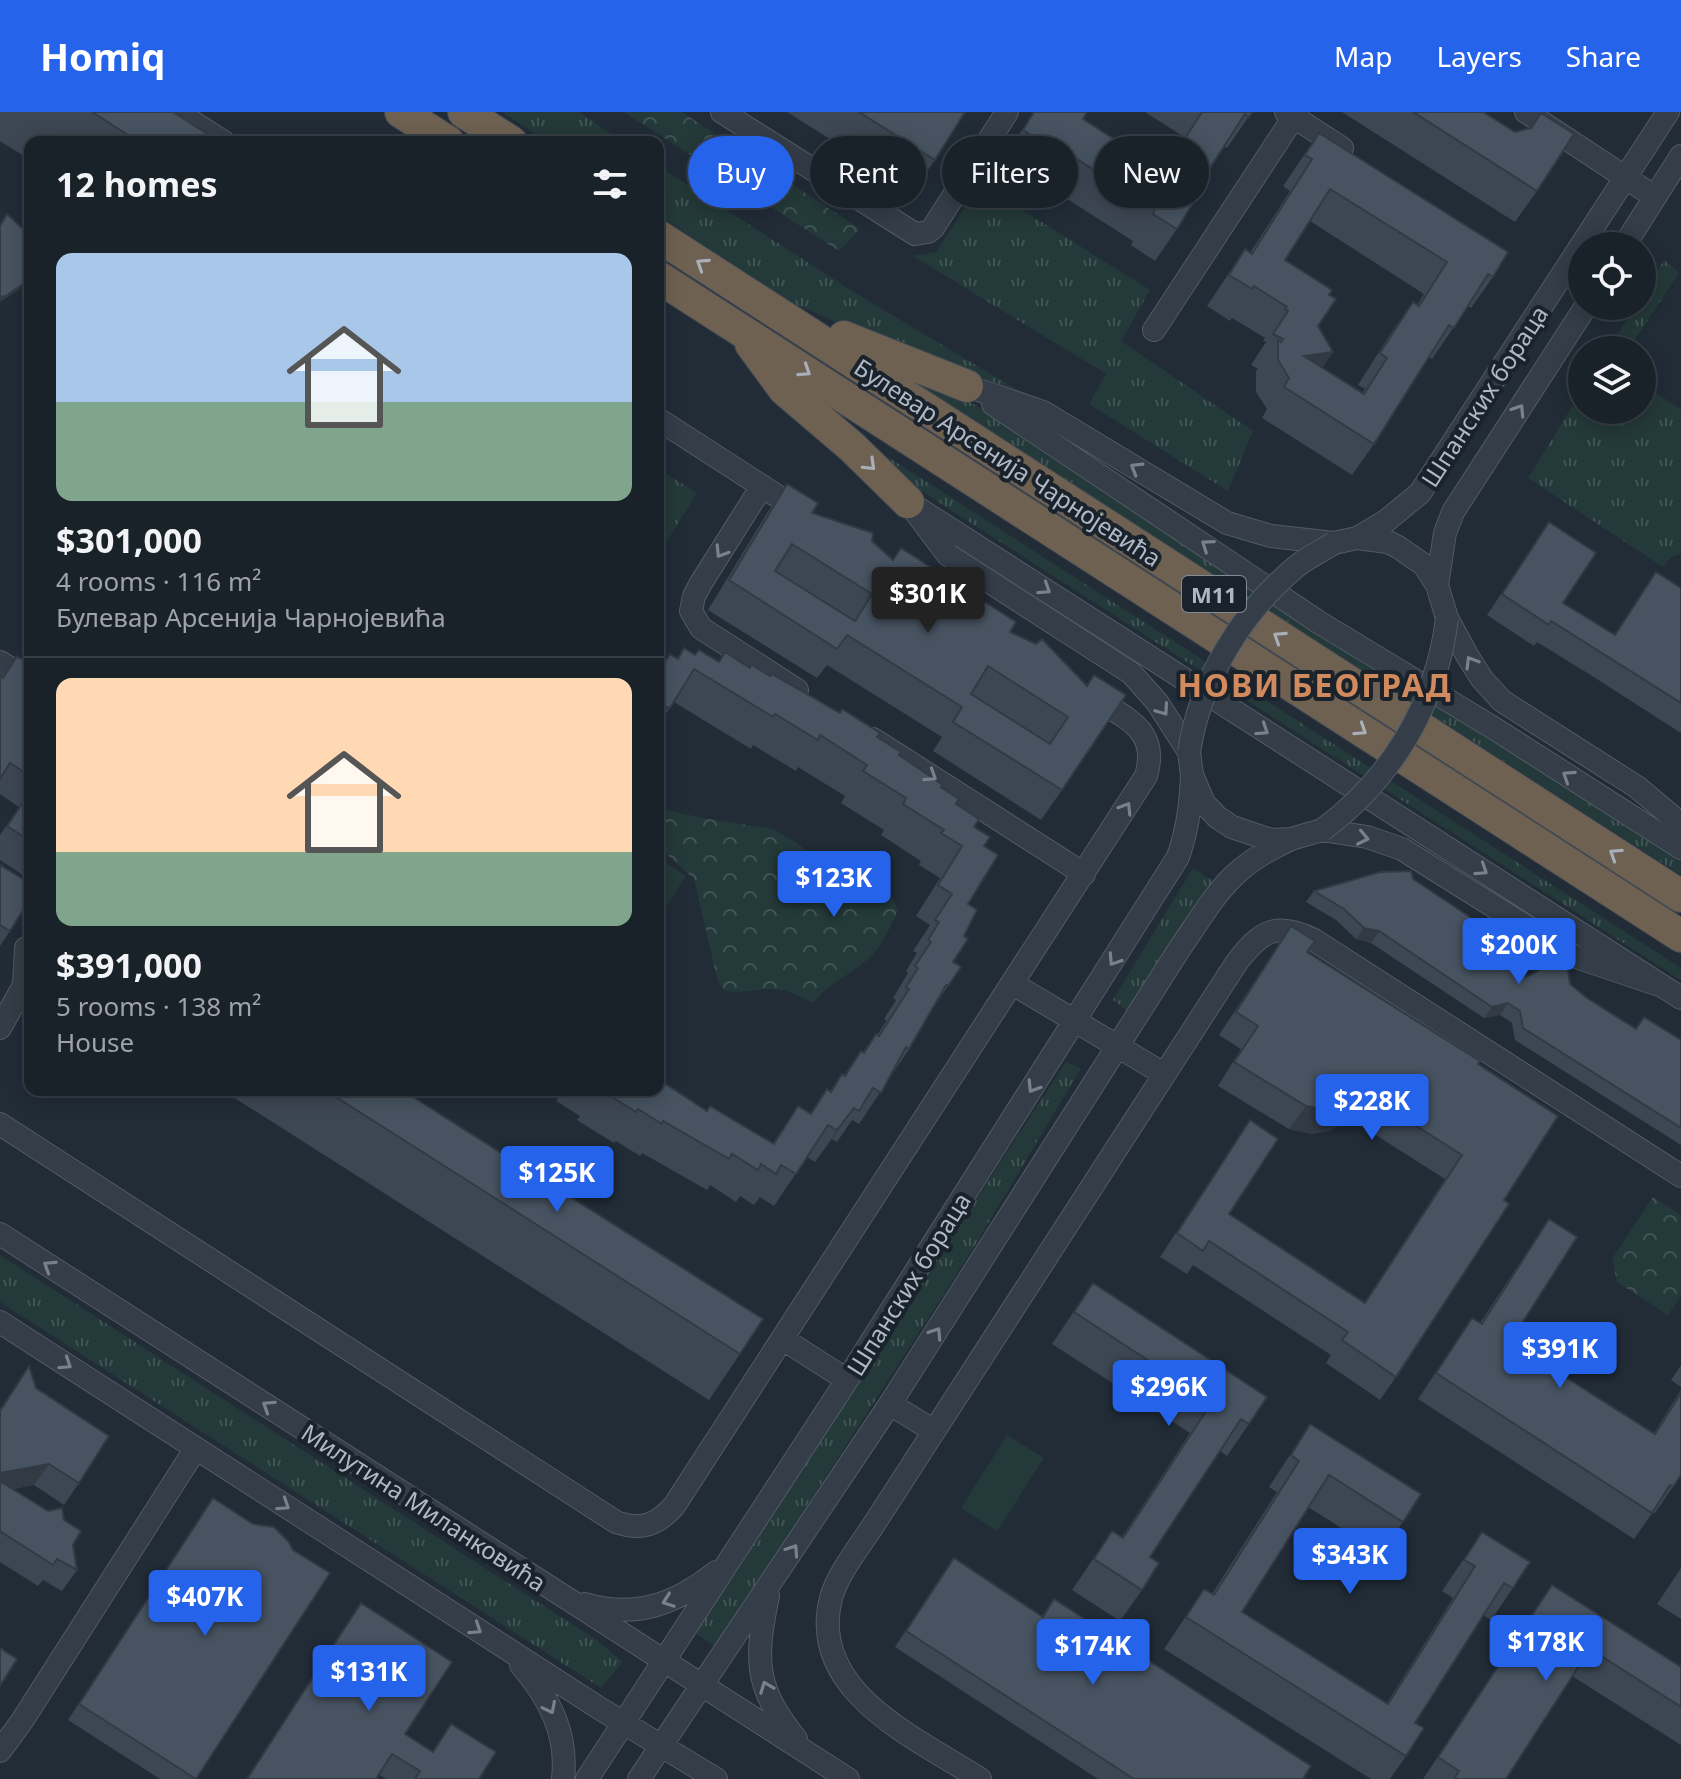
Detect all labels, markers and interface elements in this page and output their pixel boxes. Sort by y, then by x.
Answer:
text: Homiq [40,30,165,82]
text: Map [1334,37,1392,75]
text: Layers [1436,37,1522,75]
text: Share [1566,37,1641,75]
chip: Buy [688,136,794,208]
chip: Rent [810,136,926,208]
chip: Filters [942,136,1078,208]
chip: New [1094,136,1209,208]
text: 12 homes [56,161,218,207]
icon: filters [588,162,632,206]
map controls [1568,232,1656,424]
button: locate [1568,232,1656,320]
one-way arrow [697,259,711,274]
street label: Шпанских бораца [1413,299,1555,493]
icon: home [272,305,416,449]
button: layers [1568,336,1656,424]
street label: Булевар Арсенија Чарнојевића [848,350,1168,574]
one-way arrow [796,361,811,376]
one-way arrow [1510,404,1525,418]
one-way arrow [861,455,875,470]
one-way arrow [1130,462,1145,478]
text: $301,000 [56,517,202,563]
one-way arrow [1202,540,1216,555]
one-way arrow [715,543,730,558]
text: 4 rooms · 116 m² [56,563,261,599]
pin: $301K [872,567,984,635]
text: $301K [890,575,966,611]
road number: M11 [1182,576,1246,612]
one-way arrow [1036,580,1050,595]
text: Булевар Арсенија Чарнојевића [56,599,446,635]
one-way arrow [1274,631,1288,646]
one-way arrow [1465,656,1481,671]
district label: НОВИ БЕОГРАД [1177,663,1453,706]
one-way arrow [1153,702,1168,716]
one-way arrow [1255,720,1269,735]
one-way arrow [1352,721,1367,736]
icon: home [272,730,416,874]
one-way arrow [923,767,937,782]
one-way arrow [1562,770,1577,785]
one-way arrow [1117,802,1132,817]
one-way arrow [1355,829,1369,846]
one-way arrow [1610,848,1624,863]
pin: $123K [778,851,890,919]
text: $123K [796,859,872,895]
one-way arrow [1474,861,1488,876]
pin: $200K [1463,918,1575,986]
text: $200K [1481,926,1557,962]
text: $391,000 [56,942,202,988]
one-way arrow [1108,951,1123,966]
text: 5 rooms · 138 m² [56,988,261,1024]
text: House [56,1024,134,1060]
pin: $228K [1316,1074,1428,1142]
one-way arrow [1028,1078,1043,1092]
text: $228K [1334,1082,1410,1118]
pin: $125K [501,1146,613,1214]
text: $125K [519,1154,595,1190]
street label: Шпанских бораца [838,1186,978,1382]
one-way arrow [43,1260,58,1275]
pin: $391K [1504,1322,1616,1390]
one-way arrow [926,1327,941,1341]
text: $391K [1522,1330,1598,1366]
one-way arrow [57,1355,71,1370]
pin: $296K [1113,1360,1225,1428]
text: $296K [1131,1368,1207,1404]
one-way arrow [262,1401,277,1416]
street label: Милутина Миланковића [295,1415,553,1599]
one-way arrow [275,1496,290,1511]
pin: $343K [1294,1528,1406,1596]
text: $343K [1312,1536,1388,1572]
one-way arrow [783,1544,798,1558]
pin: $407K [149,1570,261,1638]
text: $407K [167,1578,243,1614]
one-way arrow [662,1591,676,1608]
pin: $178K [1490,1615,1602,1683]
one-way arrow [468,1619,482,1634]
pin: $174K [1037,1619,1149,1687]
text: $178K [1508,1623,1584,1659]
text: $174K [1055,1627,1131,1663]
pin: $131K [313,1645,425,1713]
text: $131K [331,1653,407,1689]
one-way arrow [759,1681,775,1695]
one-way arrow [541,1700,556,1715]

